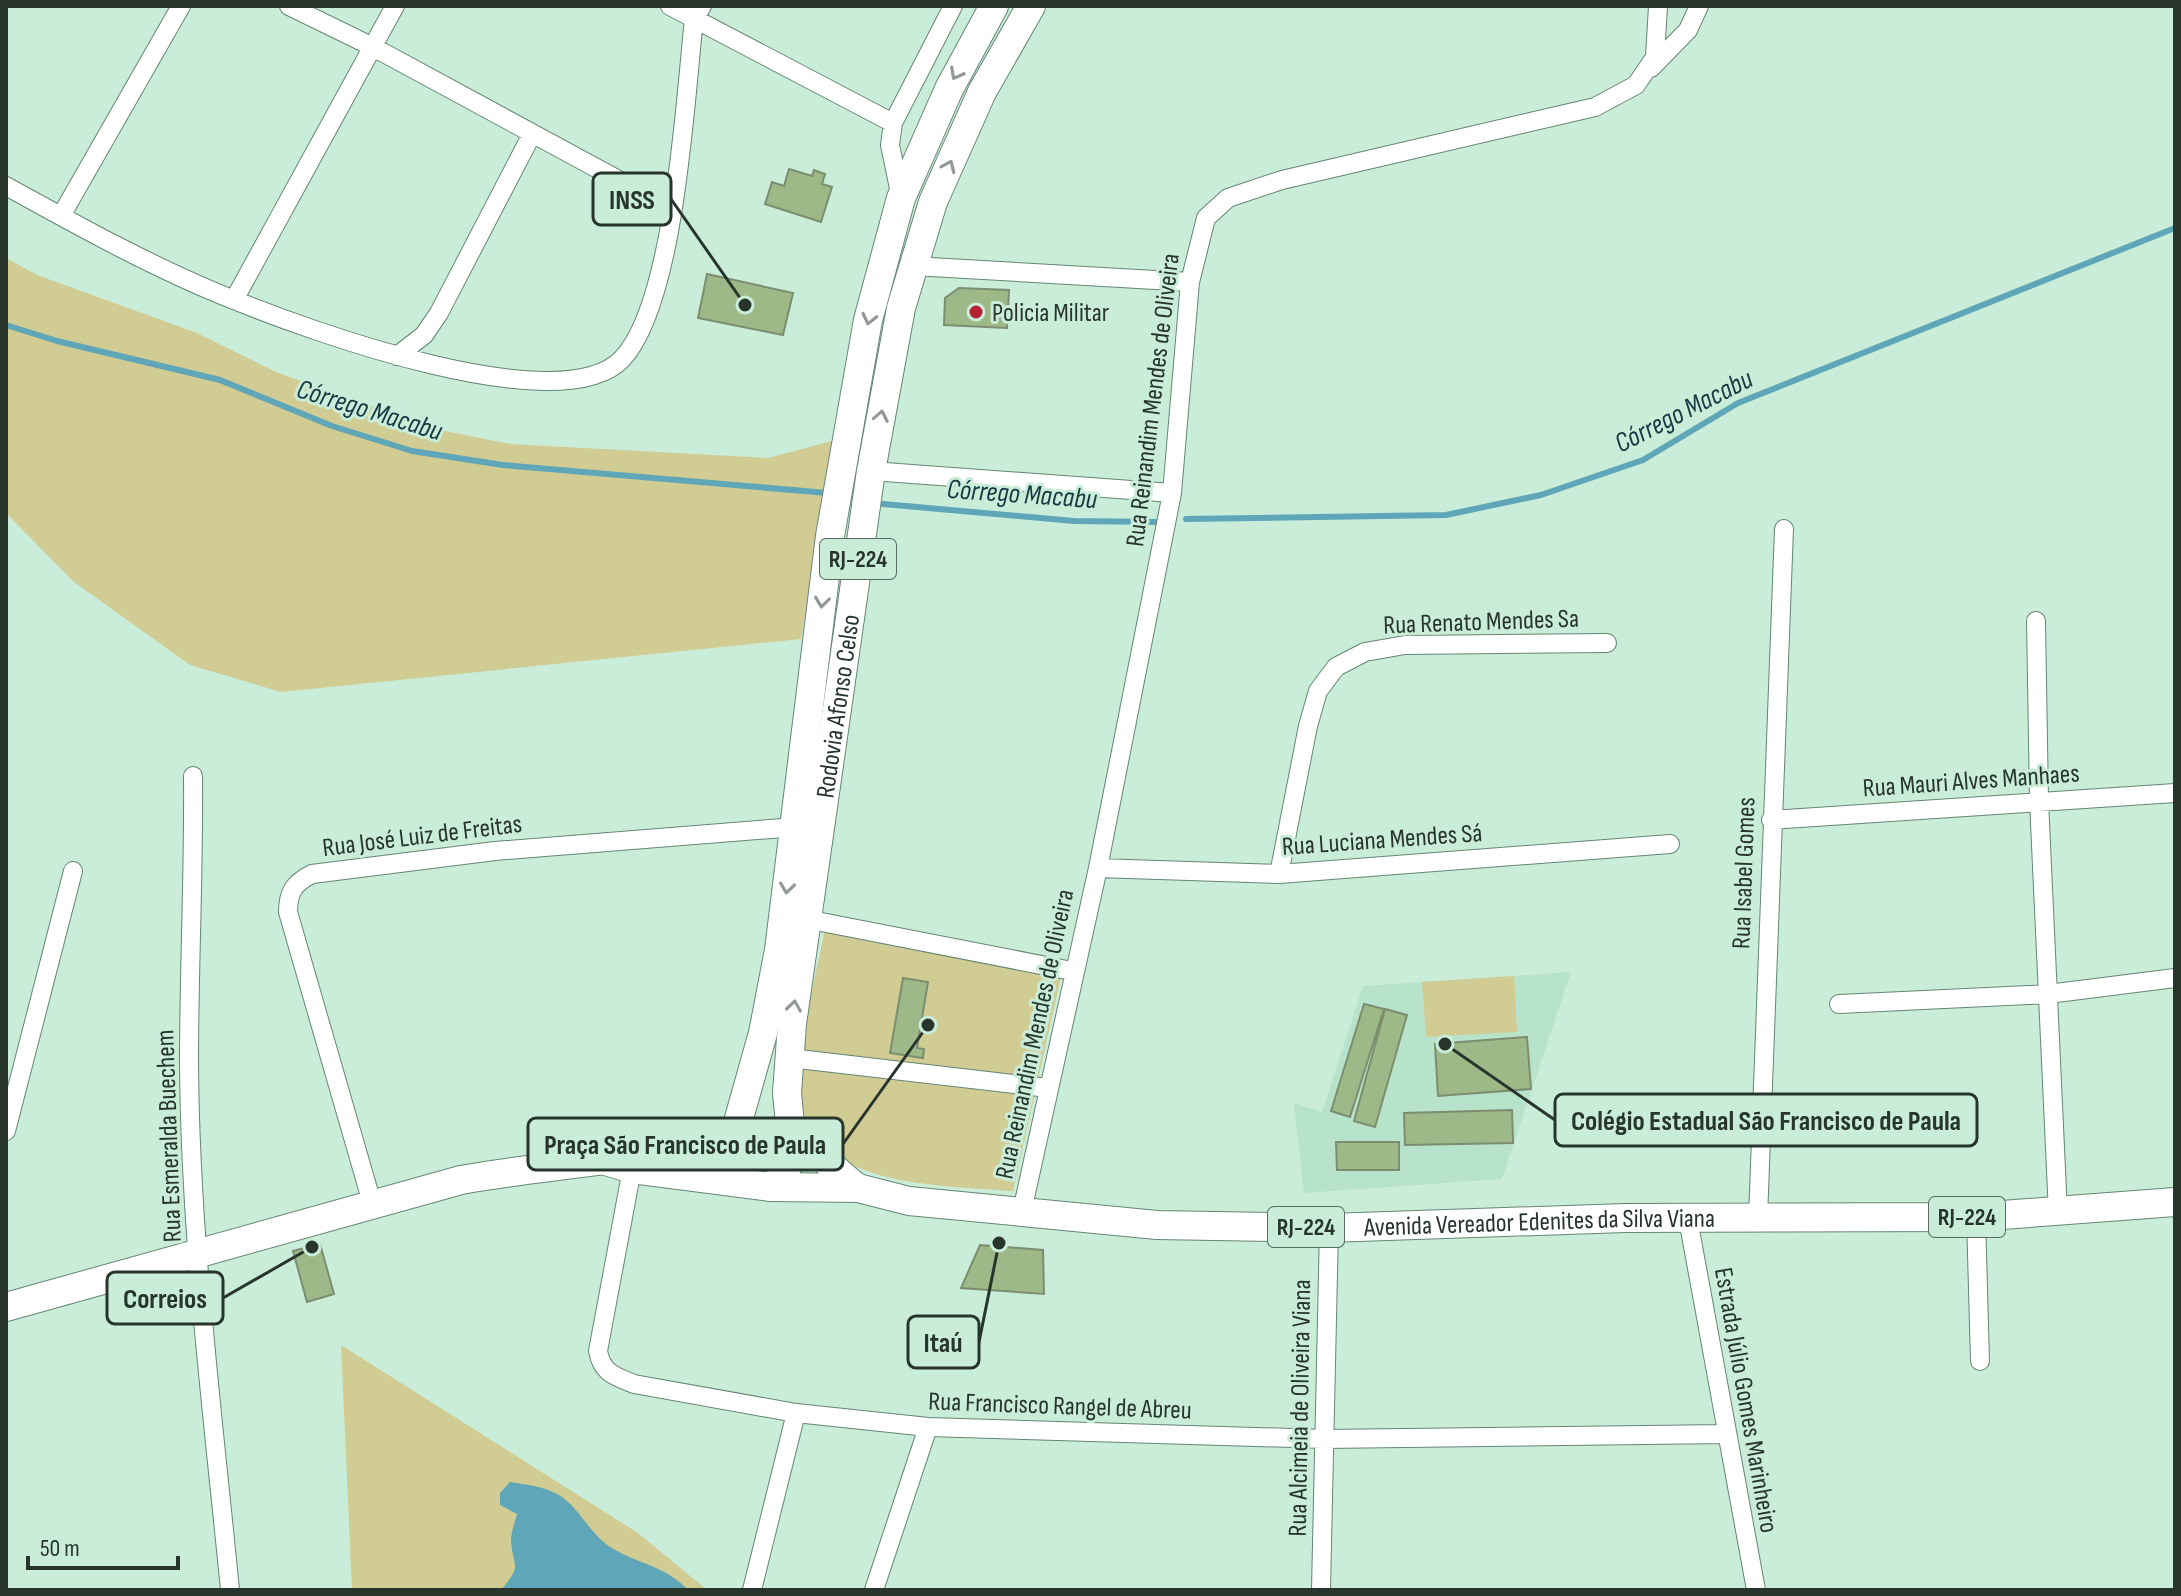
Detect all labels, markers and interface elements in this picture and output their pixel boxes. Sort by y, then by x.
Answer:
one-way arrow [951,66,966,81]
one-way arrow [940,160,956,174]
callout: INSS [593,173,671,225]
text: INSS [609,184,655,217]
street label: Rua Reinandim Mendes de Oliveira [1120,252,1187,549]
place label: Policia Militar [992,298,1110,329]
marker: Policia Militar [967,303,985,321]
one-way arrow [861,311,878,325]
water label: Córrego Macabu [1609,362,1759,460]
water label: Córrego Macabu [293,373,447,448]
one-way arrow [872,409,889,423]
water label: Córrego Macabu [946,473,1099,516]
road number: RJ-224 [820,539,896,579]
one-way arrow [814,596,831,609]
street label: Rua Renato Mendes Sa [1383,604,1579,641]
street label: Rodovia Afonso Celso [810,613,867,800]
street label: Rua Mauri Alves Manhaes [1862,758,2081,805]
street label: Rua Isabel Gomes [1726,797,1763,950]
street label: Rua José Luiz de Freitas [321,809,524,864]
street label: Rua Luciana Mendes Sá [1281,818,1483,863]
one-way arrow [779,881,796,895]
street label: Rua Reinandim Mendes de Oliveira [990,887,1081,1182]
one-way arrow [786,999,803,1012]
street label: Rua Esmeralda Buechem [150,1029,189,1243]
callout: Colégio Estadual São Francisco de Paula [1555,1094,1977,1146]
text: Colégio Estadual São Francisco de Paula [1571,1105,1961,1138]
callout: Praça São Francisco de Paula [528,1118,843,1170]
text: Praça São Francisco de Paula [544,1129,826,1162]
road number: RJ-224 [1929,1197,2005,1237]
street label: Avenida Vereador Edenites da Silva Viana [1362,1204,1715,1244]
road number: RJ-224 [1268,1207,1344,1247]
street label: Estrada Júlio Gomes Marinheiro [1707,1265,1784,1535]
callout: Correios [107,1272,223,1324]
street label: Rua Alcimeia de Oliveira Viana [1283,1279,1318,1537]
text: Correios [123,1283,207,1316]
callout: Itaú [908,1316,979,1368]
text: Itaú [923,1327,963,1360]
street label: Rua Francisco Rangel de Abreu [928,1386,1192,1427]
scale bar [28,1520,178,1570]
text: 50 m [40,1534,80,1563]

